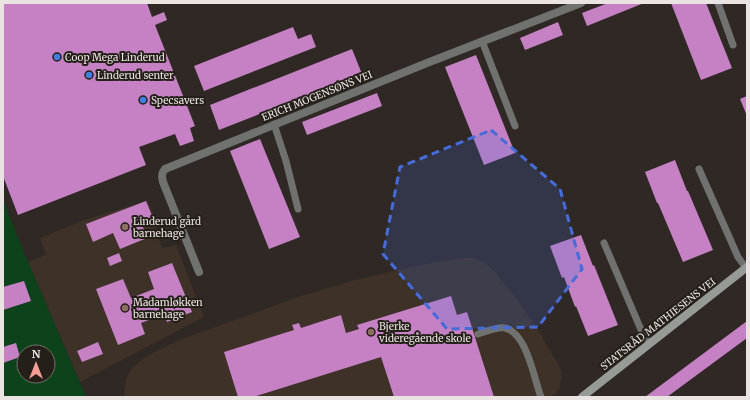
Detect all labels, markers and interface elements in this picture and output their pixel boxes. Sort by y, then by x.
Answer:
place label: Coop Mega Linderud [65,51,165,64]
marker: Coop Mega Linderud [52,52,62,62]
street label: ERICH MOGENSØNS VEI [260,68,374,124]
place label: Linderud senter [97,69,174,82]
marker: Linderud senter [84,70,94,80]
place label: Specsavers [151,94,204,107]
marker: Specsavers [138,95,148,105]
place label: Linderud gård barnehage [132,215,201,240]
marker: Linderud gård barnehage [120,222,130,232]
street label: STATSRÅD MATHIESENS VEI [597,274,718,373]
place label: Madamløkken barnehage [132,296,203,321]
marker: Madamløkken barnehage [120,303,130,313]
place label: Bjerke videregående skole [378,320,471,345]
marker: Bjerke videregående skole [366,327,376,337]
north arrow [16,344,56,384]
text: N [32,347,41,361]

